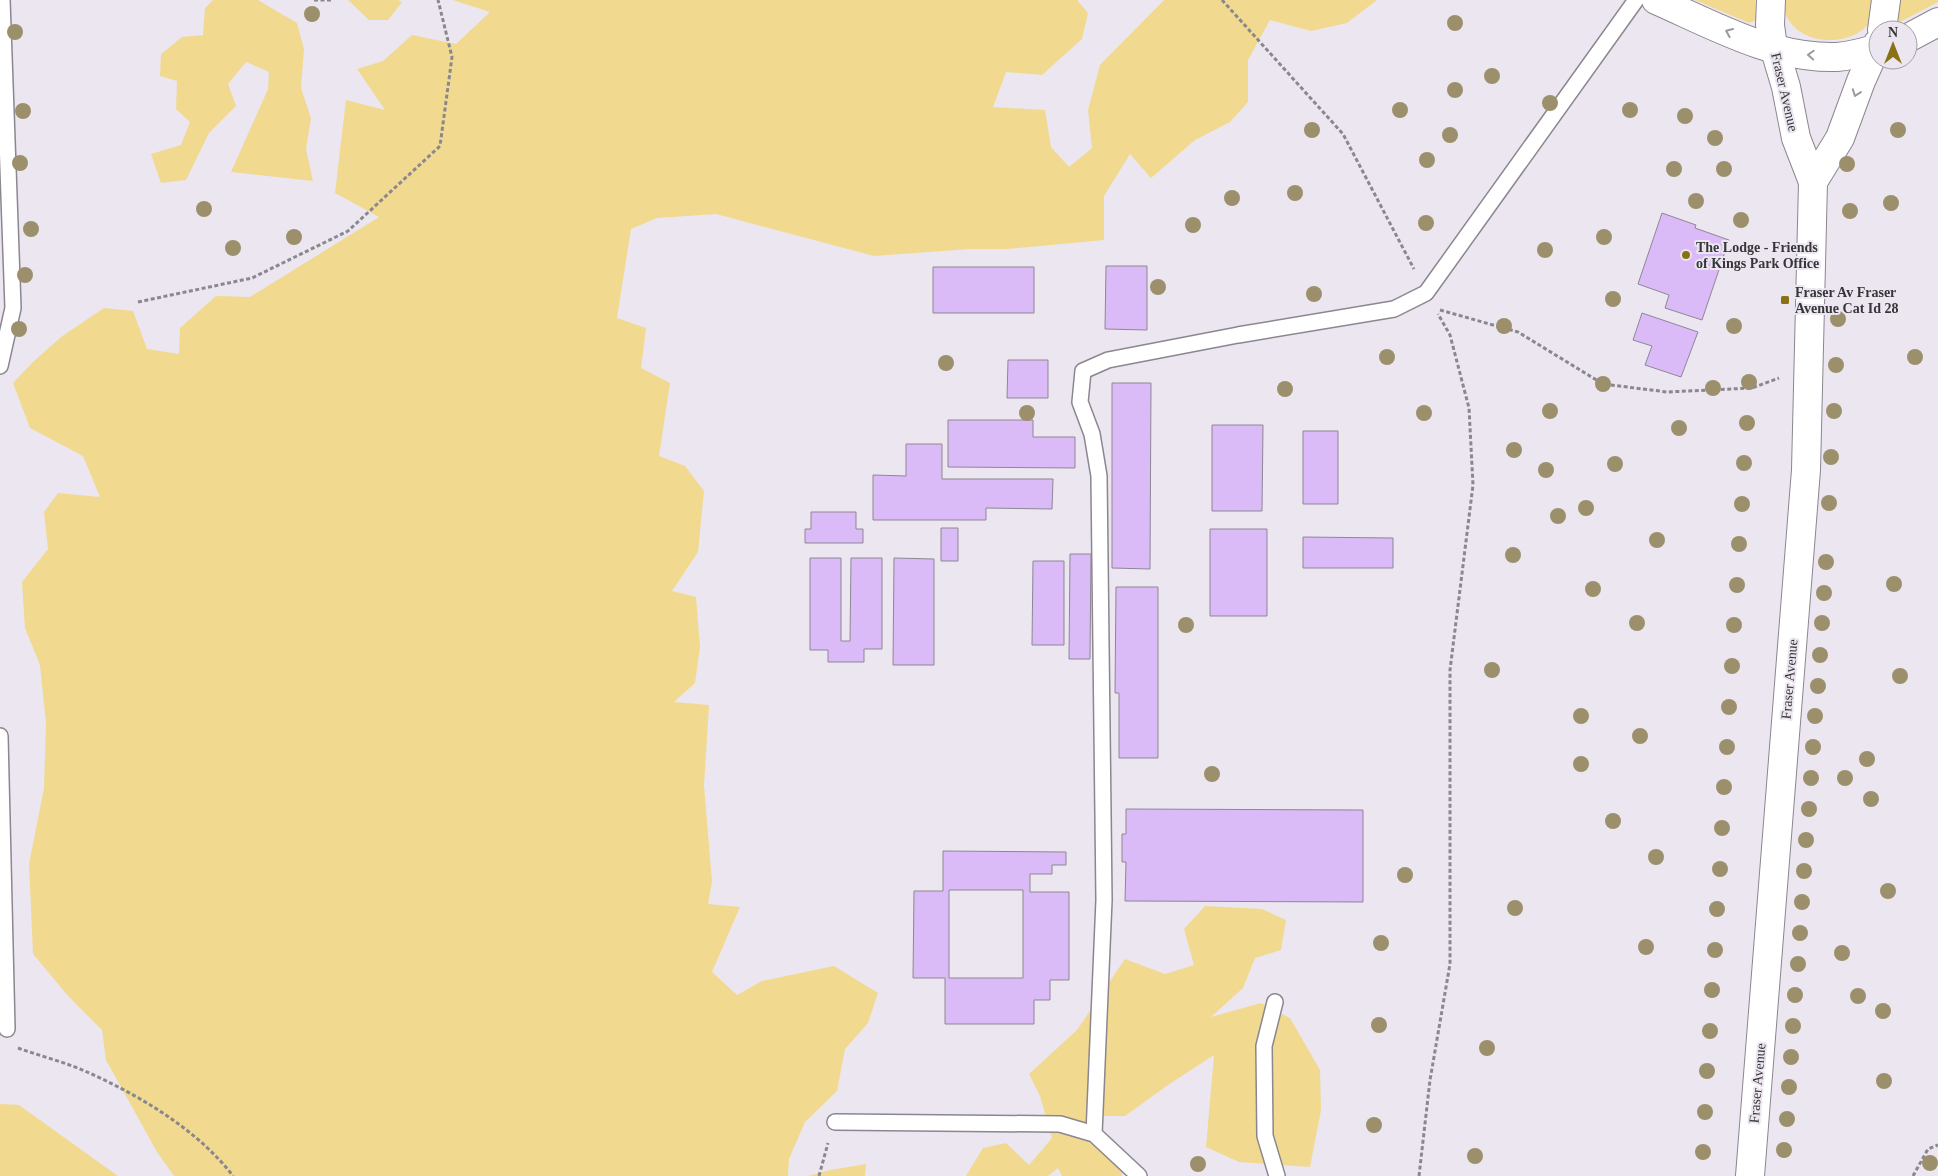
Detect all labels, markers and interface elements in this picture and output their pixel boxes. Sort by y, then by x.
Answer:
north arrow [1868,20,1918,70]
text: N [1888,25,1898,40]
one-way arrow [1725,27,1734,38]
one-way arrow [1806,50,1814,61]
street label: Fraser Avenue [1768,51,1801,133]
one-way arrow [1852,89,1862,97]
place label: The Lodge - Friends of Kings Park Office [1696,240,1819,271]
marker: The Lodge - Friends of Kings Park Office [1680,249,1692,261]
place label: Fraser Av Fraser Avenue Cat Id 28 [1795,285,1899,316]
marker: Fraser Av Fraser Avenue Cat Id 28 [1779,294,1791,306]
street label: Fraser Avenue [1779,638,1800,720]
street label: Fraser Avenue [1747,1042,1768,1124]

